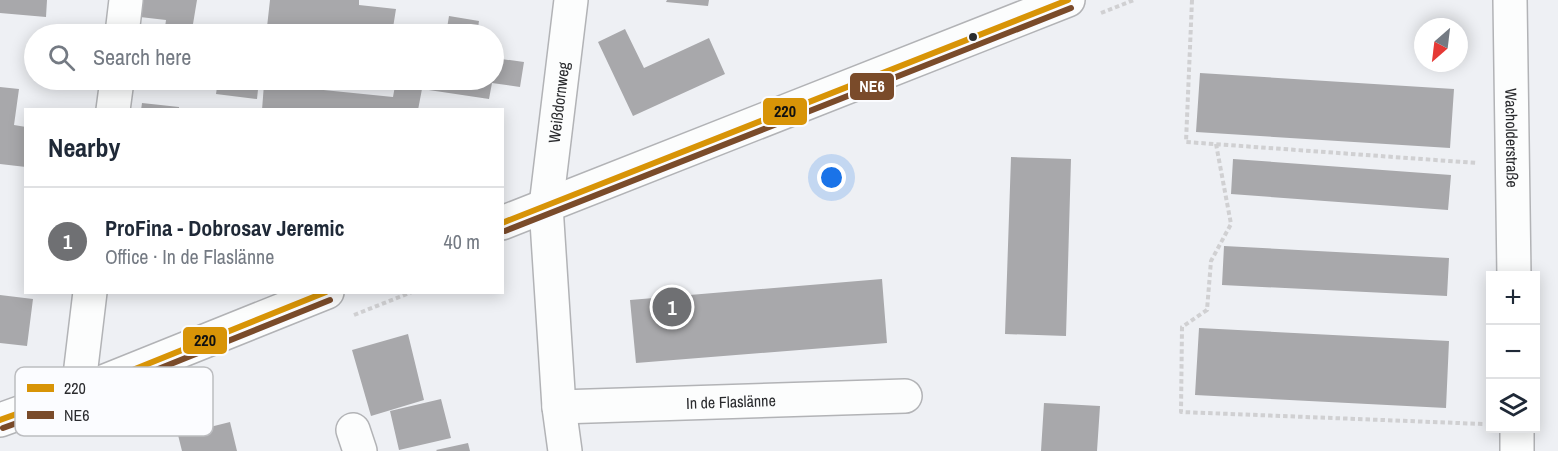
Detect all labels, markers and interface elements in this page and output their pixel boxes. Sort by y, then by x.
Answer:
north arrow [1414,18,1468,72]
search box [24,24,504,90]
unlabelled marker [967,31,979,43]
icon: search [45,41,78,74]
text: Search here [93,42,191,72]
street label: Weißdornweg [543,60,574,144]
line badge: NE6 [849,72,895,101]
text: NE6 [859,75,885,97]
street label: Wacholderstraße [1500,88,1524,188]
line badge: 220 [762,97,808,126]
text: 220 [774,100,796,122]
text: Nearby [48,130,120,165]
your location [817,163,846,192]
text: ProFina - Dobrosav Jeremic [105,213,345,243]
text: 1 [63,228,72,255]
text: 40 m [444,228,480,255]
text: Office · In de Flaslänne [105,243,274,270]
map controls [1486,271,1540,433]
button: + [1486,271,1540,325]
pin: 1 [652,284,692,330]
button: − [1486,325,1540,379]
line badge: 220 [182,326,228,355]
text: 220 [194,329,216,351]
legend [15,367,213,436]
text: 220 [64,377,86,399]
button: layers [1486,379,1540,433]
street label: In de Flaslänne [686,389,776,414]
text: NE6 [64,404,90,426]

